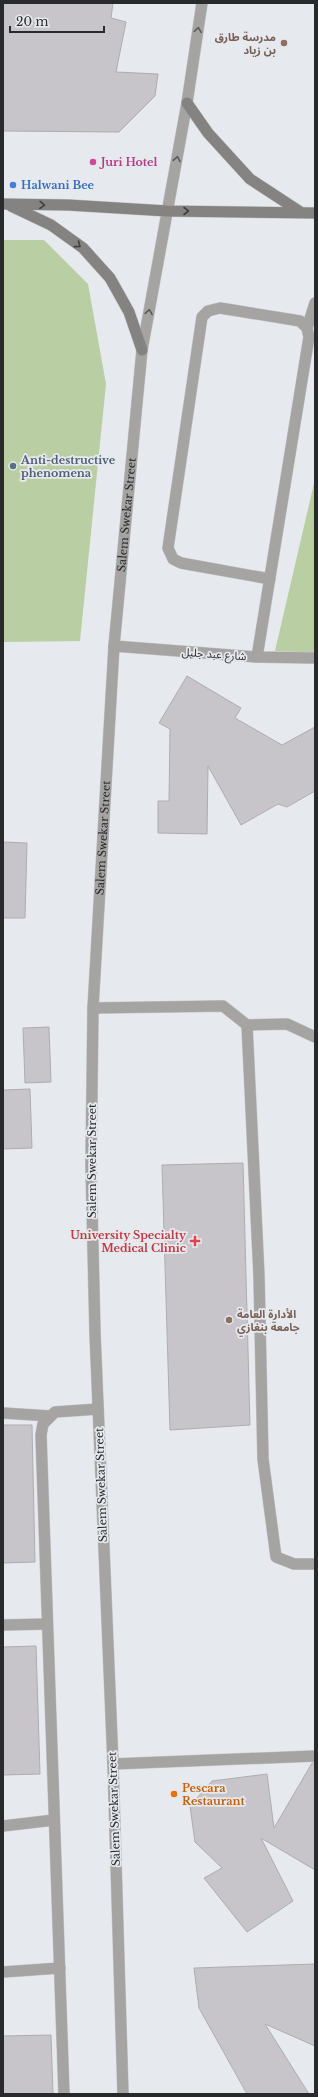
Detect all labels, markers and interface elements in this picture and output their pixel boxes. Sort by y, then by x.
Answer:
scale bar [10,8,104,34]
text: 20 m [16,14,48,29]
one-way arrow [193,27,202,34]
place label: مدرسة طارق بن زياد [215,30,276,57]
marker: مدرسة طارق بن زياد [279,38,289,48]
place label: Juri Hotel [99,155,158,169]
one-way arrow [172,156,180,162]
marker: Juri Hotel [88,157,98,167]
place label: Halwani Bee [21,178,95,192]
marker: Halwani Bee [8,180,18,190]
one-way arrow [39,201,45,209]
one-way arrow [183,207,189,215]
one-way arrow [74,240,81,247]
one-way arrow [144,308,153,315]
place label: Anti-destructive phenomena [20,453,116,480]
street label: Salem Swekar Street [114,456,139,573]
marker: Anti-destructive phenomena [8,461,18,471]
street label: شارع عبد جليل [181,645,247,664]
street label: Salem Swekar Street [93,779,113,896]
street label: Salem Swekar Street [85,1103,99,1218]
place label: University Specialty Medical Clinic [70,1228,187,1255]
marker: University Specialty Medical Clinic [189,1235,201,1247]
place label: الأدارة العامة جامعة بنغازي [237,1307,300,1337]
marker: الأدارة العامة جامعة بنغازي [224,1315,234,1325]
street label: Salem Swekar Street [92,1427,110,1542]
street label: Salem Swekar Street [105,1751,123,1866]
place label: Pescara Restaurant [182,1781,246,1808]
marker: Pescara Restaurant [169,1789,179,1799]

